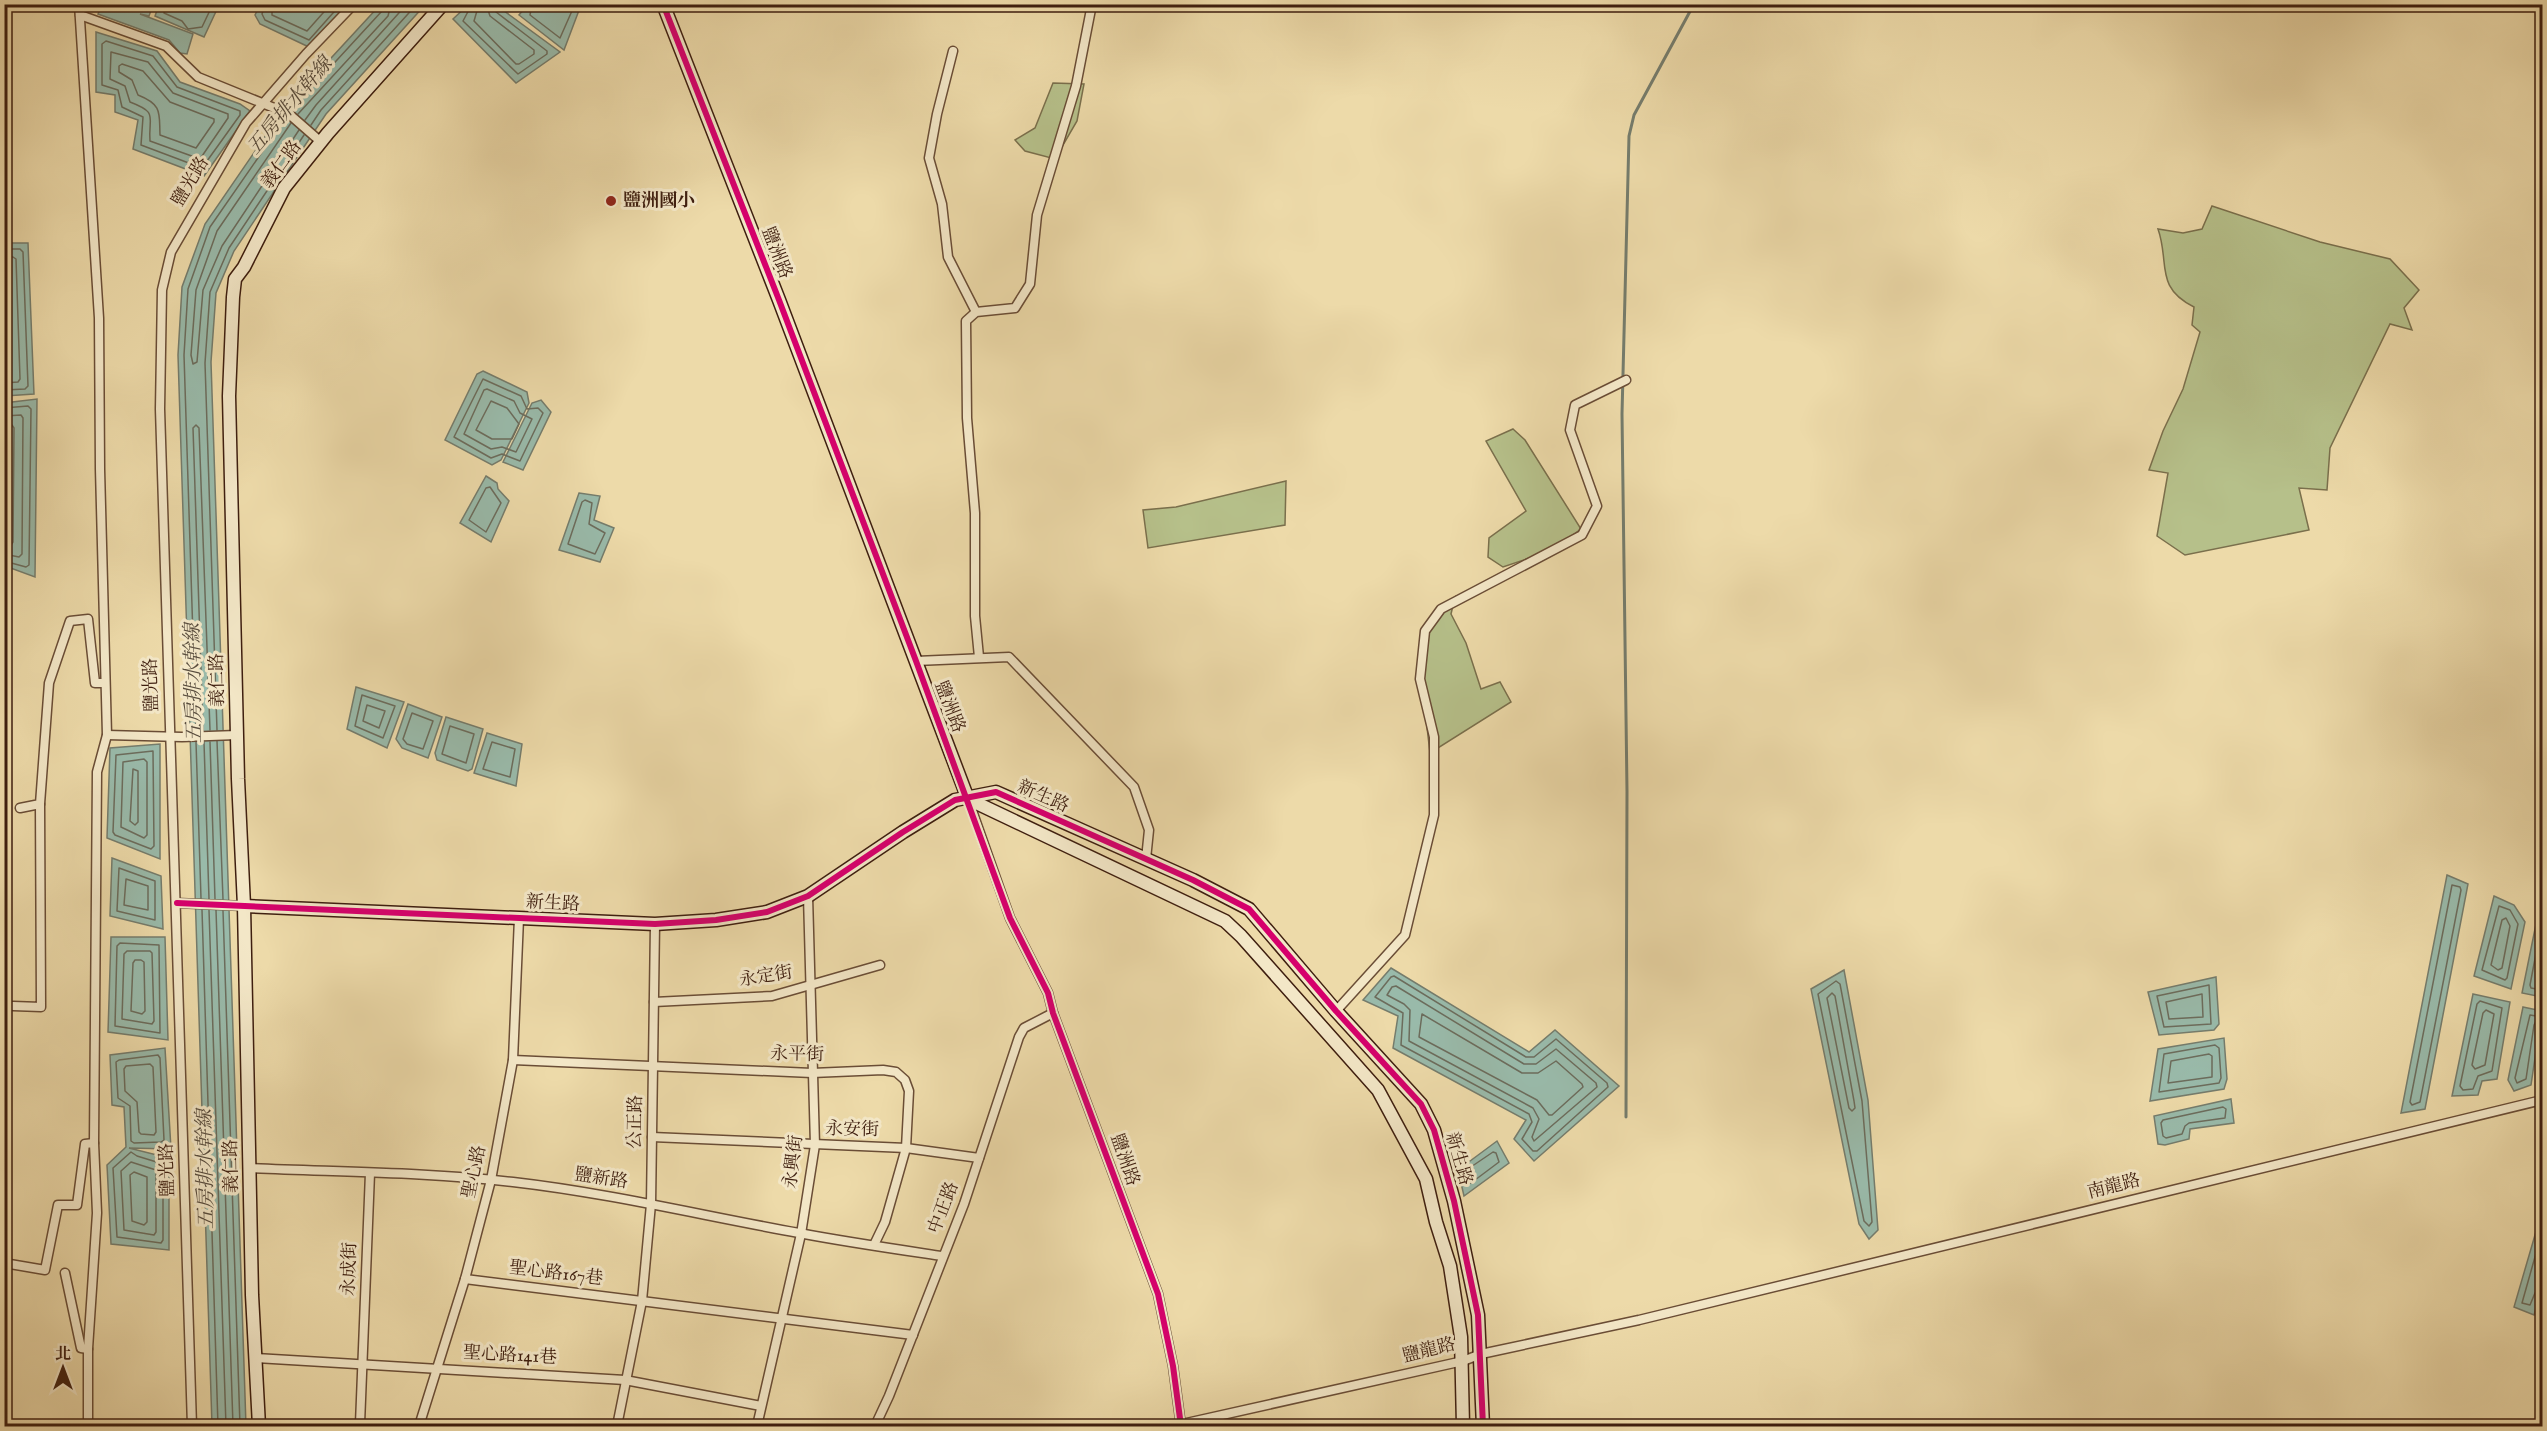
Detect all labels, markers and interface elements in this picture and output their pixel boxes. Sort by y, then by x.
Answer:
water label: 五房排水幹線 [242,50,339,160]
street label: 義仁路 [257,136,307,194]
street label: 鹽光路 [167,153,215,211]
place label: 鹽洲國小 [623,190,695,213]
marker: 鹽洲國小 [604,194,618,208]
street label: 鹽洲路 [756,224,796,282]
water label: 五房排水幹線 [180,621,208,743]
street label: 義仁路 [206,653,230,707]
street label: 鹽光路 [140,658,164,712]
street label: 鹽洲路 [929,678,969,736]
street label: 新生路 [1014,776,1072,818]
street label: 新生路 [525,891,581,917]
street label: 永定街 [738,961,794,993]
street label: 永平街 [770,1043,824,1067]
street label: 公正路 [624,1095,648,1149]
water label: 五房排水幹線 [192,1107,220,1229]
street label: 永安街 [825,1118,879,1142]
street label: 新生路 [1440,1130,1476,1188]
street label: 鹽洲路 [1104,1131,1144,1189]
street label: 永興街 [779,1134,809,1190]
street label: 義仁路 [220,1139,244,1193]
street label: 鹽光路 [156,1143,180,1197]
street label: 聖心路 [458,1143,492,1201]
street label: 鹽新路 [573,1163,629,1195]
street label: 南龍路 [2085,1169,2143,1205]
street label: 中正路 [924,1179,964,1237]
street label: 永成街 [338,1242,362,1296]
street label: 聖心路167巷 [508,1257,604,1291]
street label: 鹽龍路 [1400,1333,1458,1369]
north arrow [33,1338,93,1398]
street label: 聖心路141巷 [462,1342,558,1370]
text: 北 [55,1345,71,1365]

